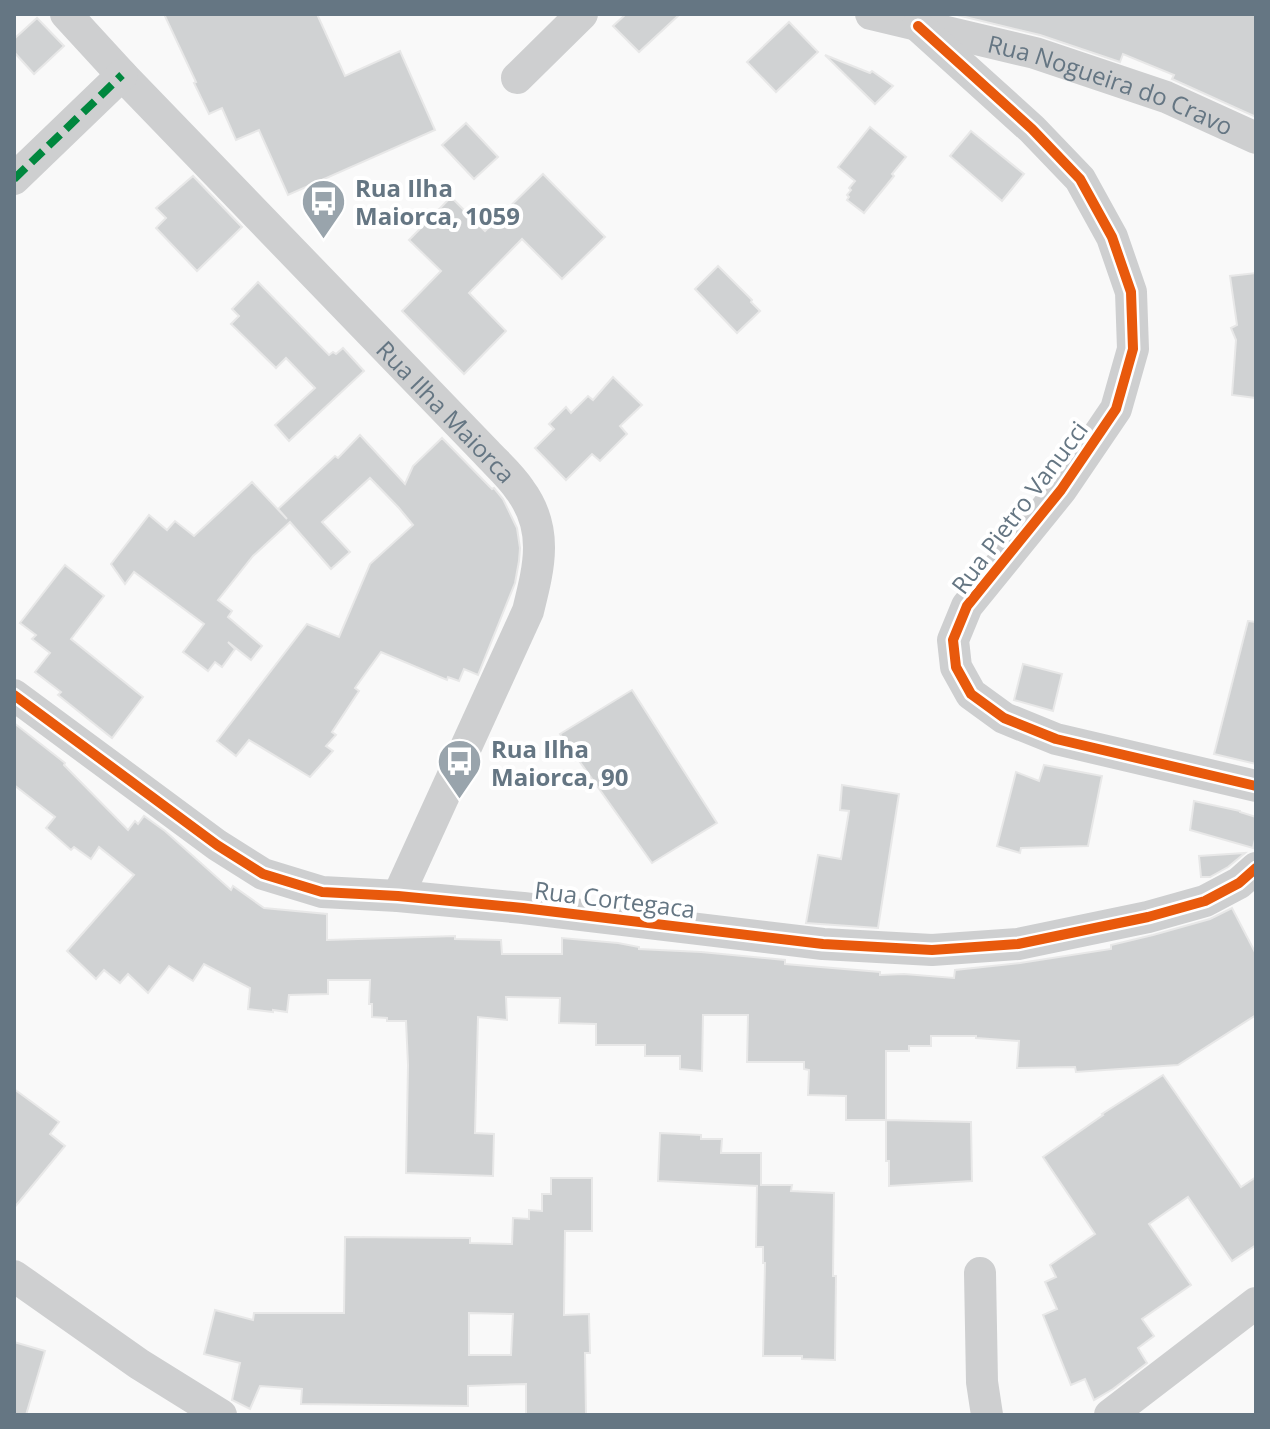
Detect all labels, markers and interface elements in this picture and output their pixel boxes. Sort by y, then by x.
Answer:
street label: Rua Nogueira do Cravo [985,26,1239,142]
place label: Rua Ilha Maiorca, 1059 [355,171,520,232]
bus stop icon: Rua Ilha Maiorca, 1059 [300,177,348,240]
street label: Rua Ilha Maiorca [370,333,523,489]
street label: Rua Pietro Vanucci [943,414,1095,600]
place label: Rua Ilha Maiorca, 90 [491,732,629,793]
bus stop icon: Rua Ilha Maiorca, 90 [436,738,484,801]
street label: Rua Cortegaca [533,873,697,925]

